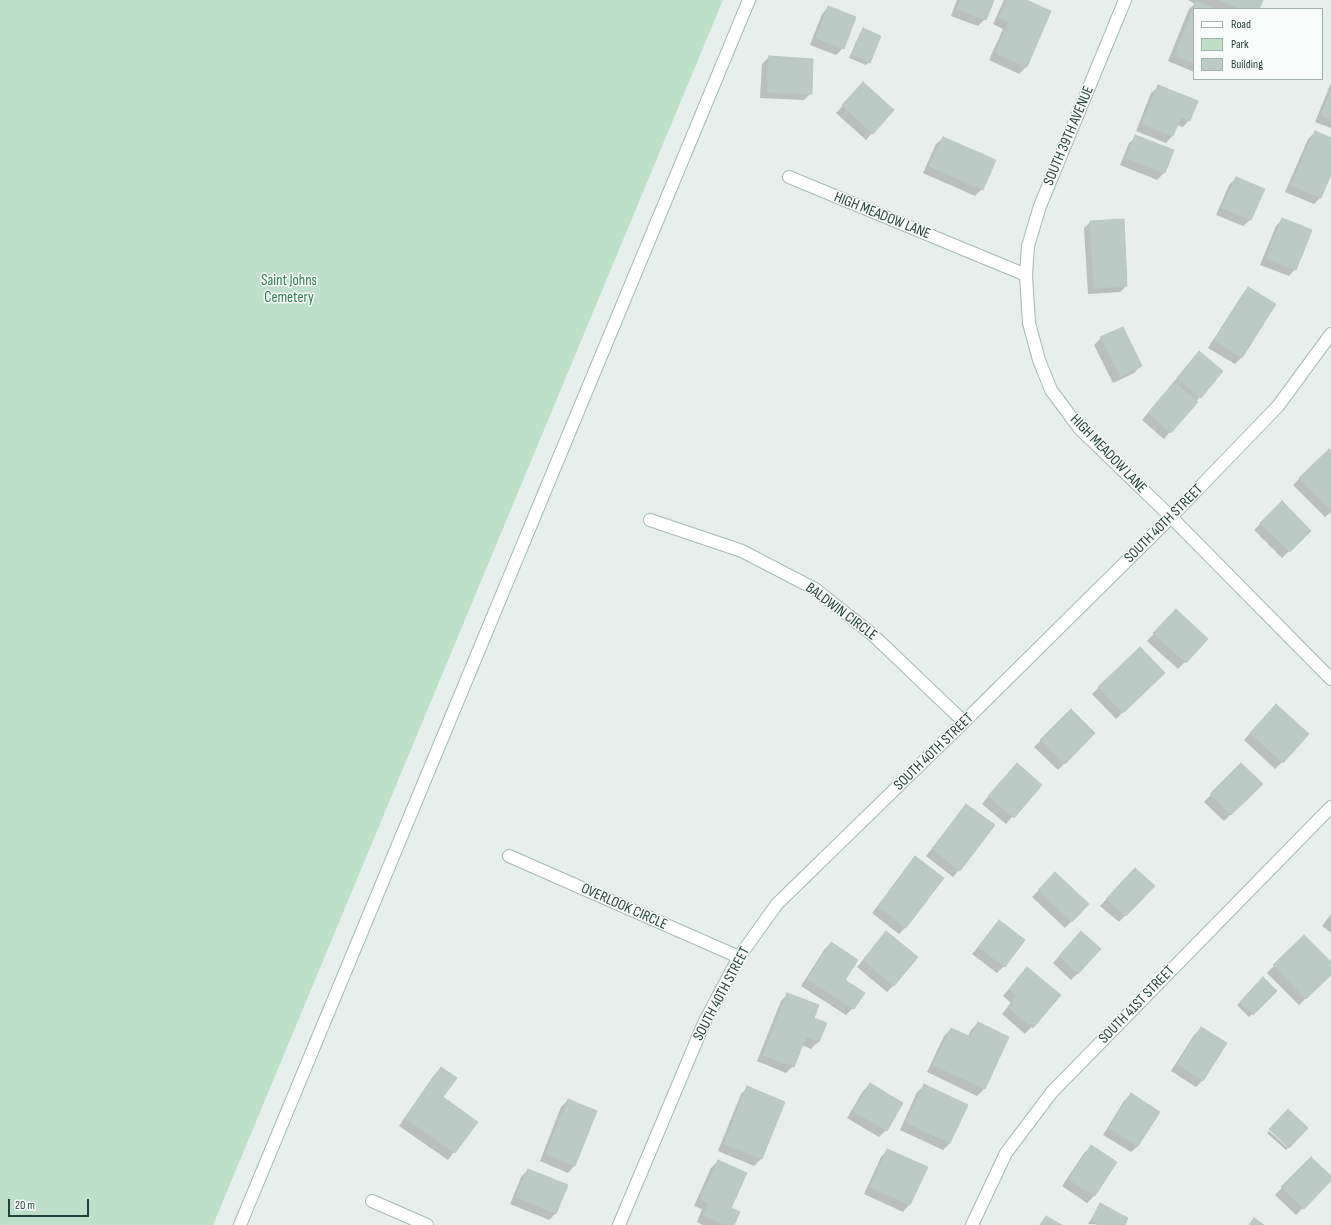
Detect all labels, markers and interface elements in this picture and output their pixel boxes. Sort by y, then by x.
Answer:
legend [1193,8,1323,80]
text: Road [1231,17,1251,32]
text: Park [1231,37,1249,52]
text: Building [1231,57,1263,72]
street label: SOUTH 39TH AVENUE [1040,83,1098,189]
street label: HIGH MEADOW LANE [831,188,933,244]
park label: Saint Johns Cemetery [261,272,317,307]
street label: HIGH MEADOW LANE [1066,411,1150,497]
street label: SOUTH 40TH STREET [1121,481,1207,567]
street label: BALDWIN CIRCLE [802,579,880,645]
street label: SOUTH 40TH STREET [890,709,978,795]
street label: OVERLOOK CIRCLE [578,880,670,934]
street label: SOUTH 40TH STREET [690,944,754,1044]
street label: SOUTH 41ST STREET [1095,962,1179,1048]
scale bar [10,1191,91,1217]
text: 20 m [15,1198,35,1213]

